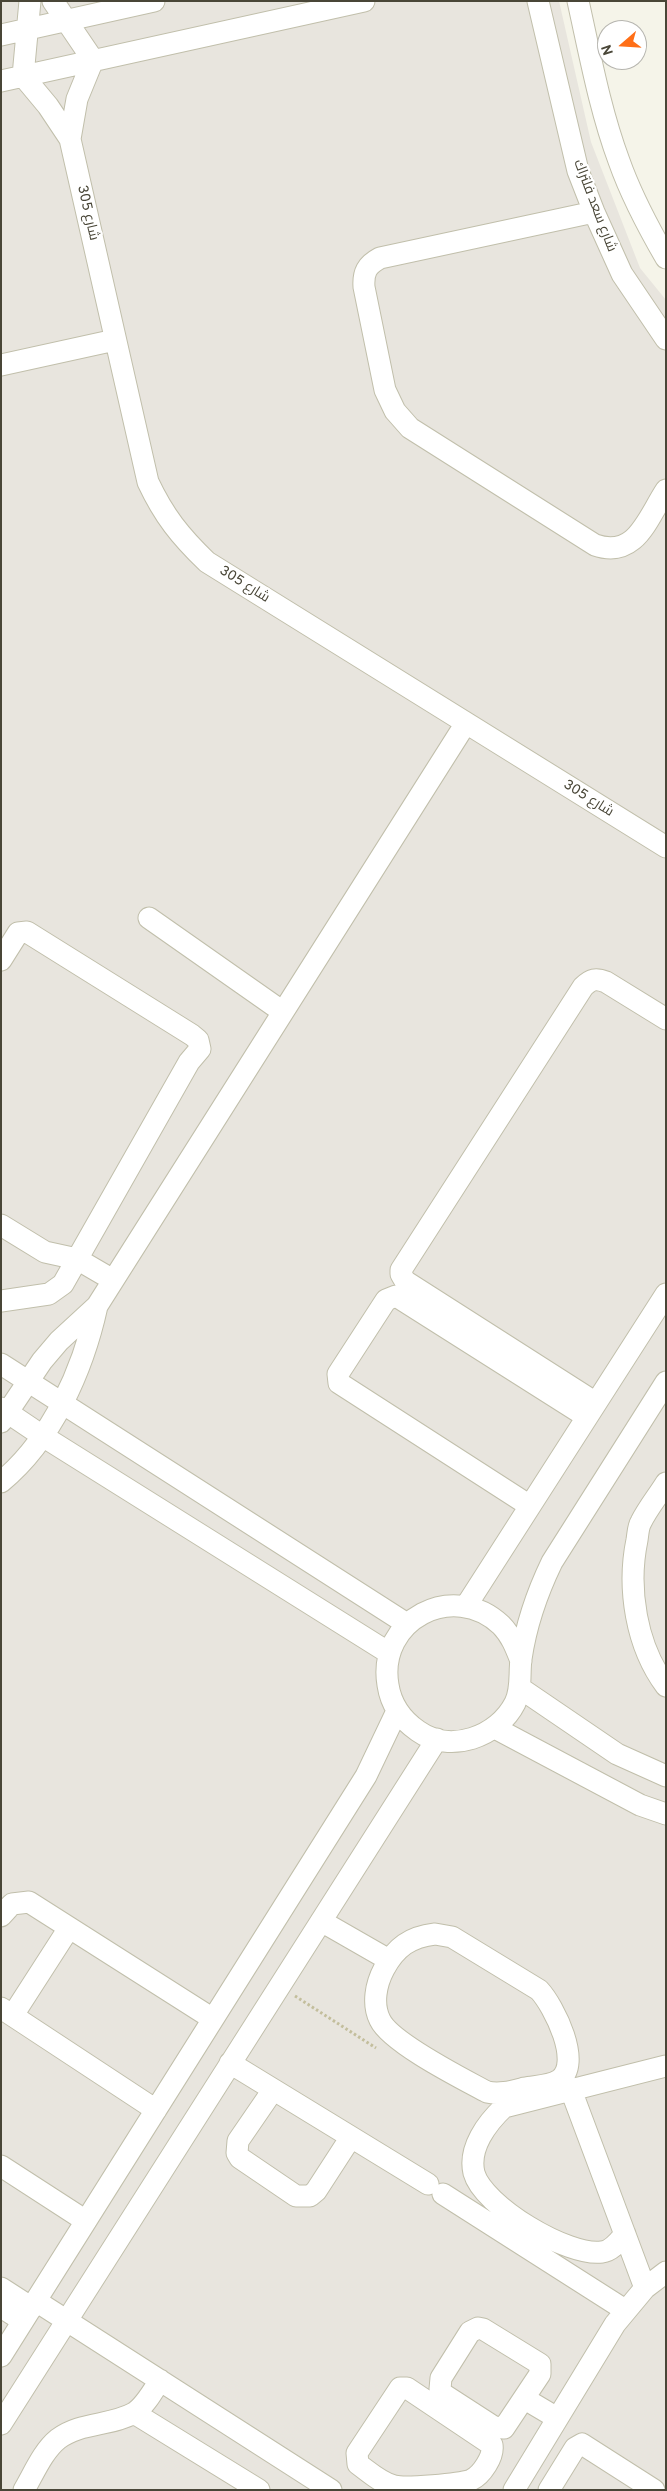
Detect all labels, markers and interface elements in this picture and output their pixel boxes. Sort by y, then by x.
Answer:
north arrow [597,20,647,70]
text: N [599,42,618,57]
street label: شارع سعد فلتراك [569,157,619,255]
street label: شارع 305 [72,184,102,242]
street label: شارع 305 [216,563,272,607]
street label: شارع 305 [560,777,616,821]

